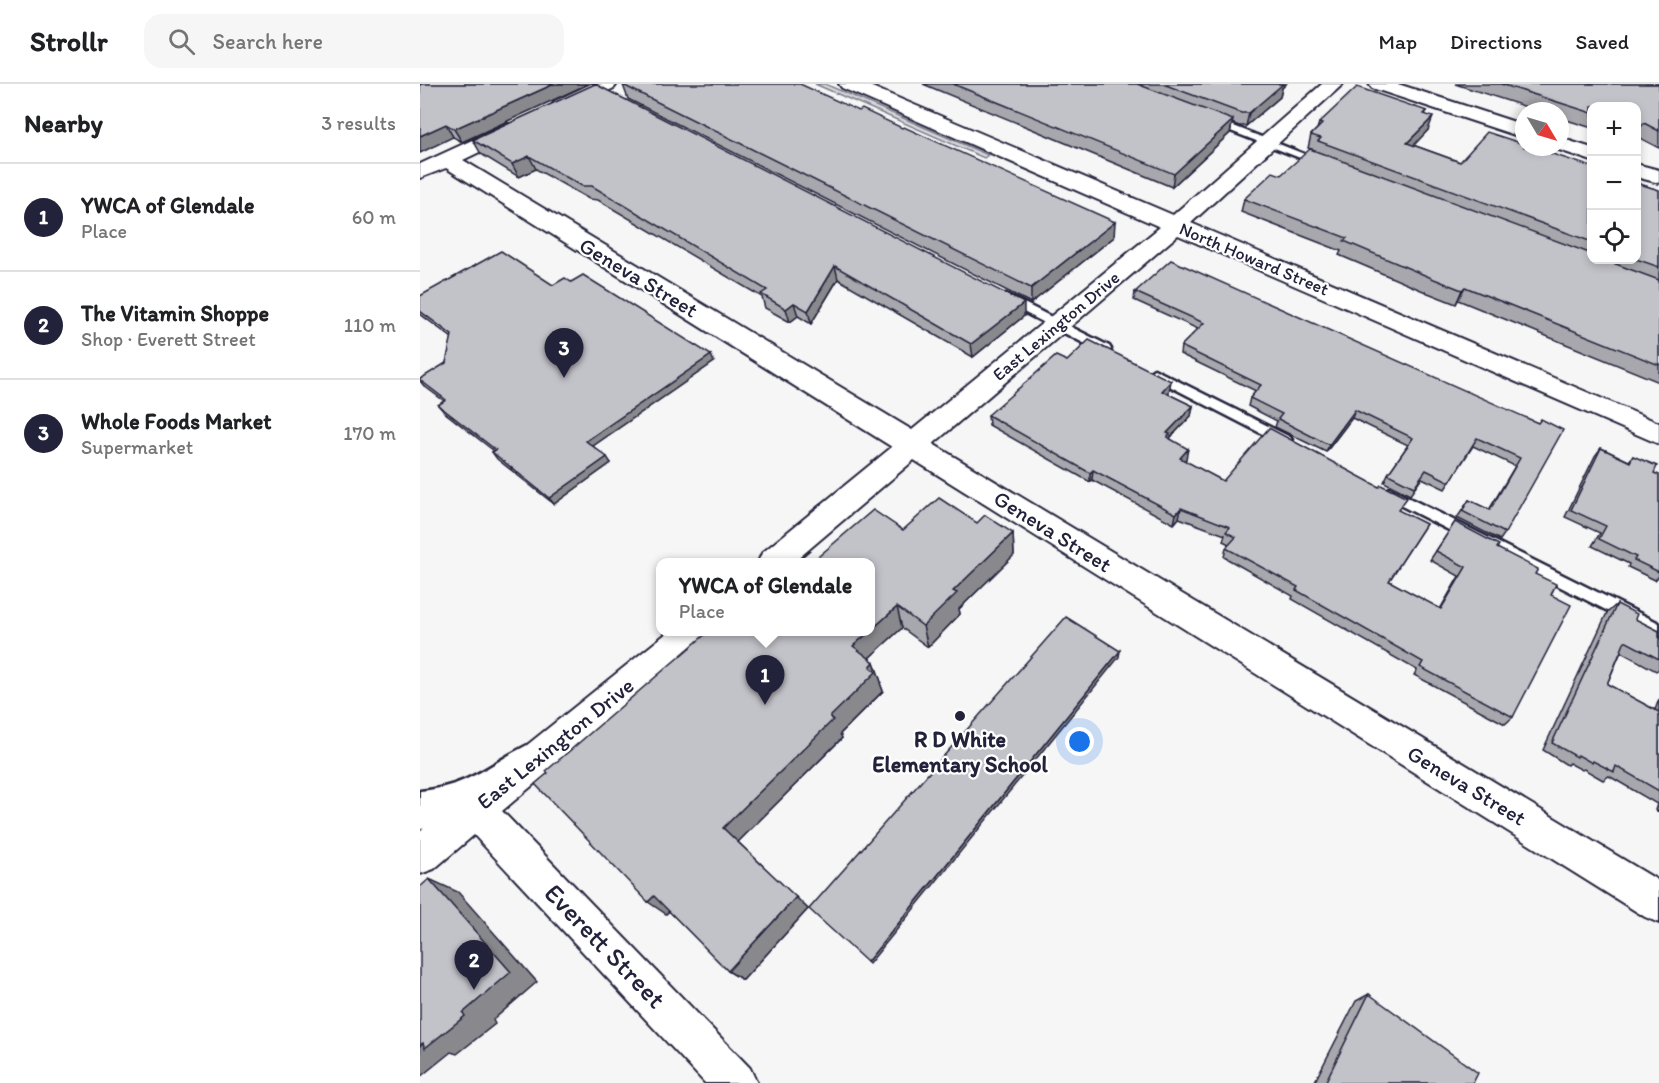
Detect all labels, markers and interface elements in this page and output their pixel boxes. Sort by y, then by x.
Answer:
search box [144,14,564,68]
text: Strollr [30,24,108,58]
icon: search [165,25,198,58]
text: Search here [213,28,323,55]
text: Map [1379,29,1417,54]
text: Directions [1450,29,1542,54]
text: Saved [1575,29,1629,54]
north arrow [1515,102,1569,156]
map controls [1587,102,1641,264]
button: + [1587,102,1641,156]
text: Nearby [24,107,103,139]
text: 3 results [321,111,396,135]
button: − [1587,156,1641,210]
text: YWCA of Glendale [81,192,255,219]
text: 1 [39,205,48,229]
text: 60 m [352,205,396,229]
button: locate [1587,210,1641,264]
street label: North Howard Street [1176,218,1332,301]
text: Place [81,219,127,243]
street label: Geneva Street [575,231,703,323]
street label: East Lexington Drive [988,266,1124,386]
text: The Vitamin Shoppe [81,300,269,327]
text: 2 [38,313,49,337]
text: 110 m [344,313,396,337]
text: Shop · Everett Street [81,327,256,351]
pin: 3 [544,328,584,378]
text: Whole Foods Market [81,408,272,435]
text: 3 [38,421,49,445]
text: 170 m [343,421,396,445]
text: Supermarket [81,435,193,459]
street label: Geneva Street [989,485,1117,578]
popup [656,558,875,636]
text: YWCA of Glendale [679,572,852,599]
text: Place [679,599,725,623]
pin: 1 [746,656,784,705]
street label: East Lexington Drive [471,672,639,815]
marker: R D White Elementary School [953,709,967,723]
place label: R D White Elementary School [872,726,1048,778]
your location [1065,727,1094,756]
street label: Geneva Street [1403,739,1531,831]
street label: Everett Street [538,877,673,1015]
pin: 2 [454,940,494,990]

